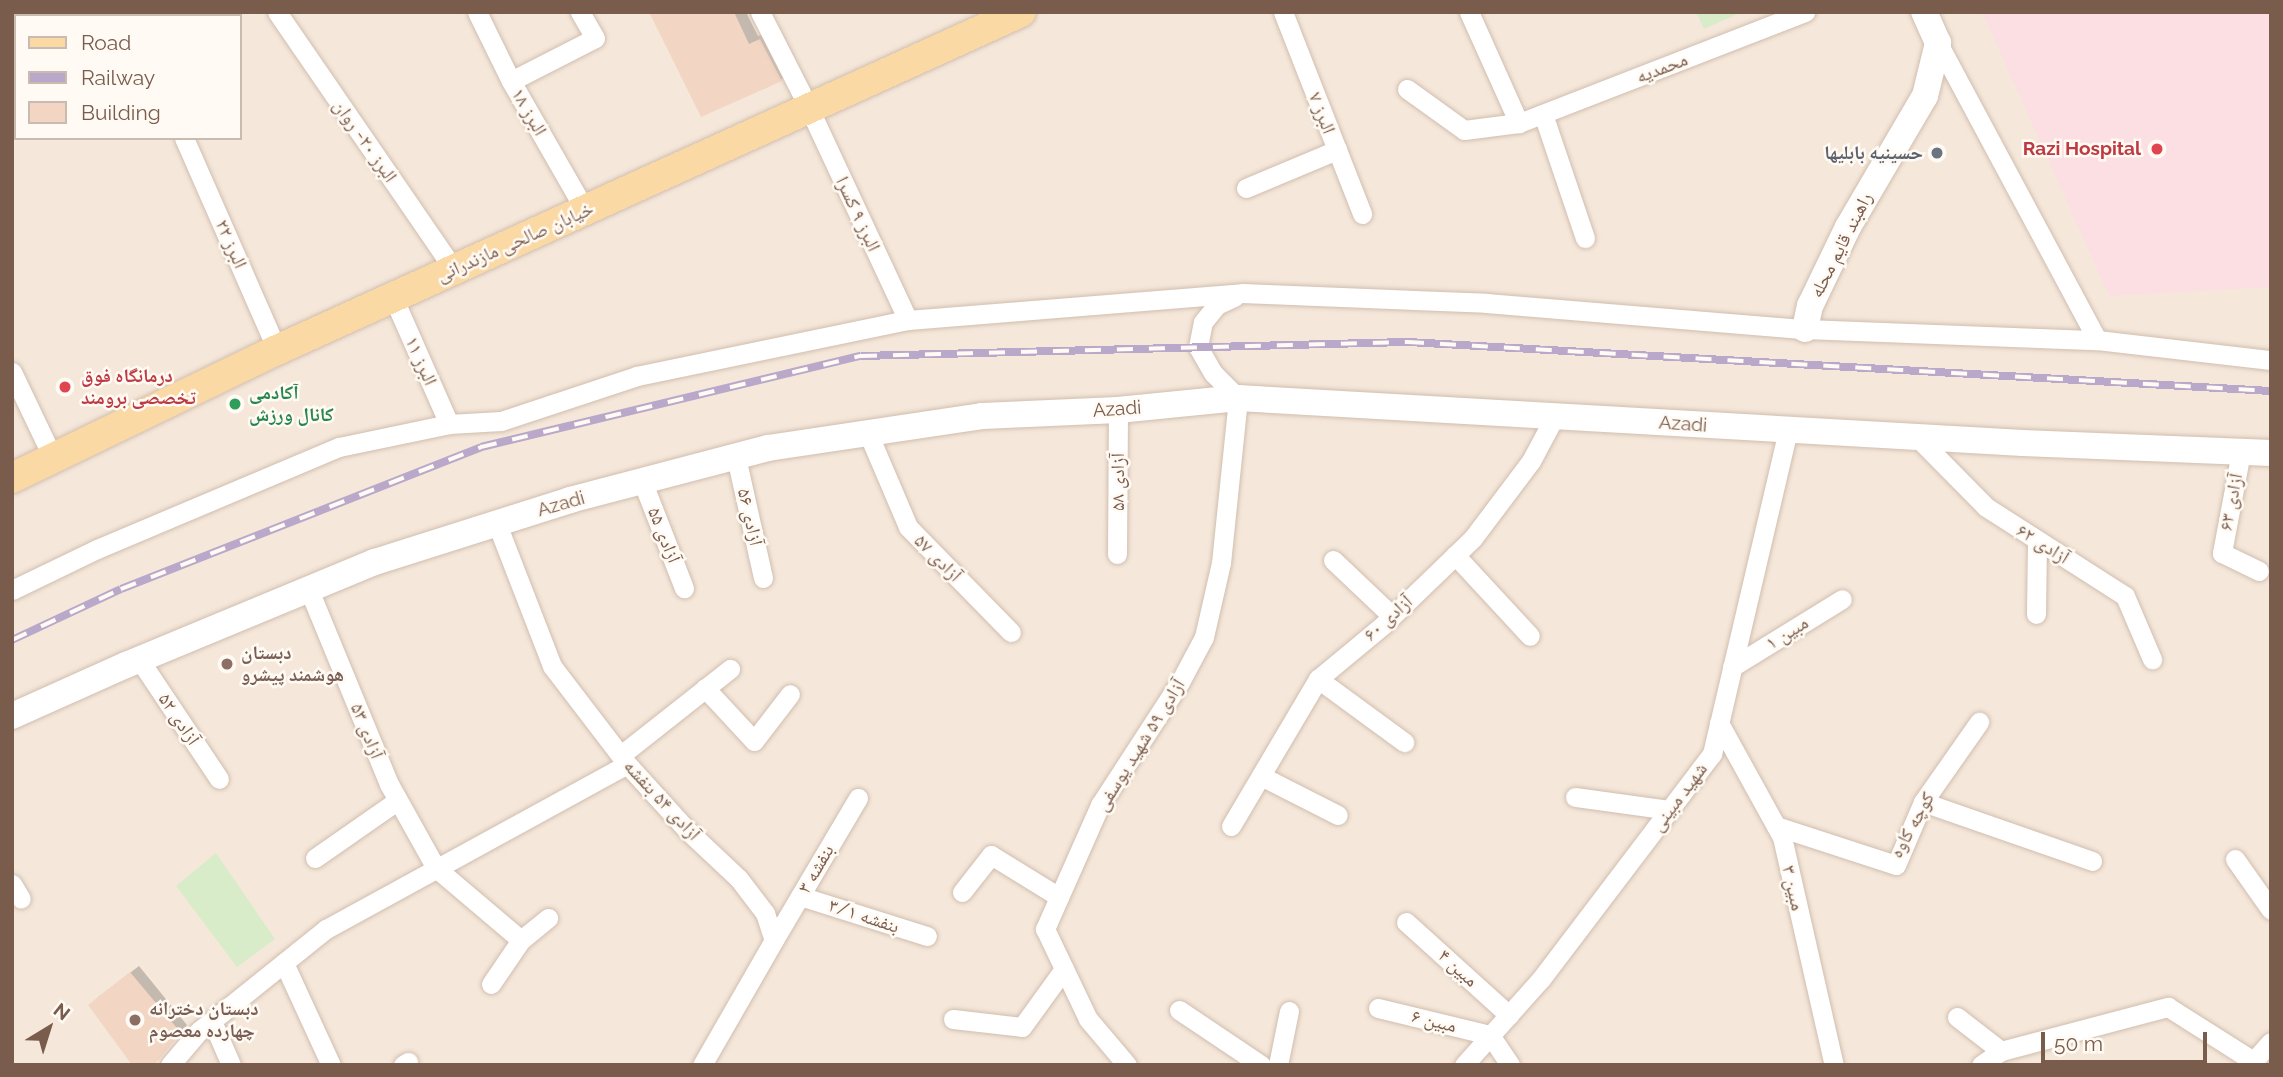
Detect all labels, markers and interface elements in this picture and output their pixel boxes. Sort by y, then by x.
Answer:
legend [14,14,242,140]
text: Road [81,30,131,55]
street label: محمدیه [1633,48,1691,88]
text: Railway [81,65,155,90]
street label: البرز ۱۸ [506,84,552,140]
street label: البرز ۷ [1304,89,1340,137]
street label: البرز ۲۰- روان [328,95,402,187]
text: Building [81,100,161,125]
place label: Razi Hospital [2023,138,2141,160]
marker: Razi Hospital [2147,139,2167,159]
place label: حسینیه بابلیها [1824,142,1923,164]
marker: حسینیه بابلیها [1929,145,1945,161]
street label: البرز ۹ کسرا [831,173,885,255]
street label: راهبند قایم محله [1805,189,1877,301]
street label: خیابان صالحی مازندرانی [433,197,597,287]
street label: البرز ۲۲ [210,216,252,272]
street label: البرز ۱۱ [400,333,442,389]
place label: درمانگاه فوق تخصصی برومند [81,365,196,409]
marker: درمانگاه فوق تخصصی برومند [55,377,75,397]
place label: آکادمی کانال ورزش [249,382,334,426]
marker: آکادمی کانال ورزش [227,396,243,412]
street label: Azadi [1092,396,1142,422]
street label: Azadi [1658,411,1708,437]
street label: آزادی ۵۸ [1107,453,1129,511]
street label: آزادی ۶۳ [2214,471,2248,533]
street label: Azadi [535,486,587,522]
street label: آزادی ۵۶ [732,486,768,548]
street label: آزادی ۵۵ [643,504,685,566]
street label: آزادی ۶۲ [2012,519,2074,569]
street label: آزادی ۵۷ [909,529,967,587]
street label: آزادی ۶۰ [1359,590,1417,646]
street label: مبین ۱ [1762,611,1812,655]
place label: دبستان هوشمند پیشرو [241,642,344,686]
marker: دبستان هوشمند پیشرو [219,656,235,672]
street label: آزادی ۵۹ شهید یوسفی [1090,675,1190,815]
street label: آزادی ۵۲ [153,689,205,749]
street label: آزادی ۵۳ [346,700,388,762]
street label: آزادی ۵۴ بنفشه [619,755,705,845]
street label: شهید مبینی [1646,758,1712,836]
street label: کوچه کاوه [1885,788,1939,862]
street label: بنفشه ۳ [793,840,839,898]
street label: مبین ۳ [1777,863,1809,913]
street label: بنفشه ۳/۱ [826,894,902,938]
street label: مبین ۴ [1433,944,1483,992]
north arrow [14,993,84,1063]
text: N [49,998,74,1025]
place label: دبستان دخترانه چهارده معصوم [149,998,258,1042]
street label: مبین ۶ [1409,1004,1459,1038]
marker: دبستان دخترانه چهارده معصوم [127,1012,143,1028]
scale bar [2045,1018,2211,1062]
text: 50 m [2054,1031,2103,1056]

